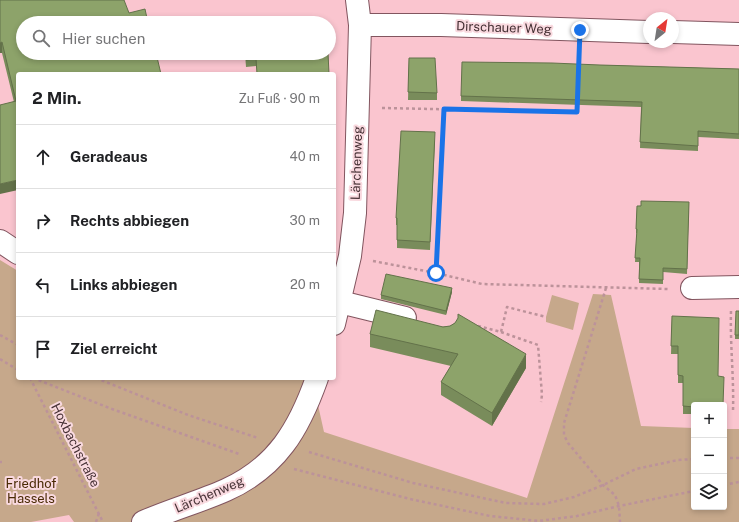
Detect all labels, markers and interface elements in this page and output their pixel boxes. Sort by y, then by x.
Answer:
north arrow [643,12,679,48]
search box [16,16,336,60]
street label: Dirschauer Weg [456,18,552,37]
route end [571,21,589,39]
icon: search [30,27,52,49]
text: Hier suchen [62,30,145,47]
text: 2 Min. [32,88,81,108]
text: Zu Fuß · 90 m [239,91,320,106]
street label: Lärchenweg [348,126,365,200]
icon: ahead [32,146,54,168]
text: Geradeaus [70,148,148,165]
text: 40 m [289,149,320,164]
icon: right [32,210,54,232]
text: Rechts abbiegen [70,212,189,229]
text: 30 m [290,213,320,228]
route start [427,264,445,282]
icon: left [32,274,54,296]
text: Links abbiegen [70,276,177,293]
text: 20 m [290,277,320,292]
icon: arrive [32,338,54,360]
text: Ziel erreicht [70,340,157,357]
street label: Hoxbachstraße [48,401,103,490]
map controls [691,402,727,510]
button: + [691,402,727,438]
button: − [691,438,727,474]
street label: Lärchenweg [172,473,246,516]
button: layers [691,474,727,510]
park label: Friedhof Hassels [6,476,56,506]

